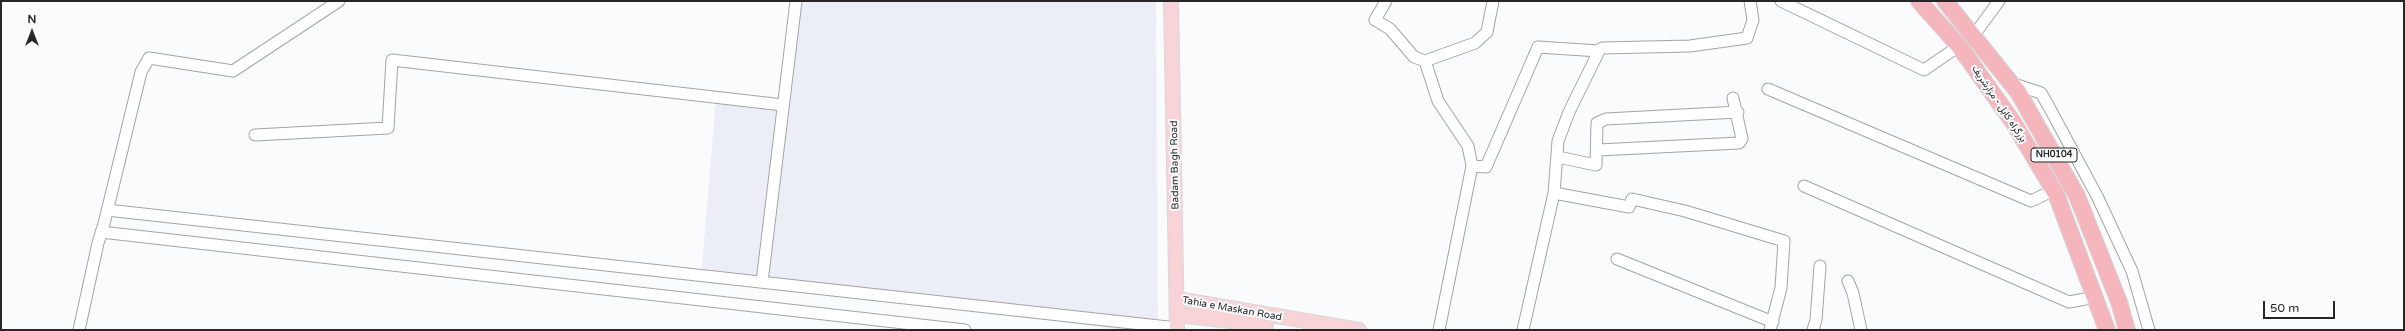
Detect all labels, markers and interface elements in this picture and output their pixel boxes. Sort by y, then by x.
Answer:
north arrow [12,12,52,52]
text: N [28,13,36,26]
street label: بزرگراه کابل - مزارشریف [1969,63,2029,145]
street label: Badam Bagh Road [1168,120,1182,210]
road number: NH0104 [2031,148,2077,162]
scale bar [2265,293,2337,319]
street label: Tahia e Maskan Road [1181,294,1283,324]
text: 50 m [2270,301,2299,315]

